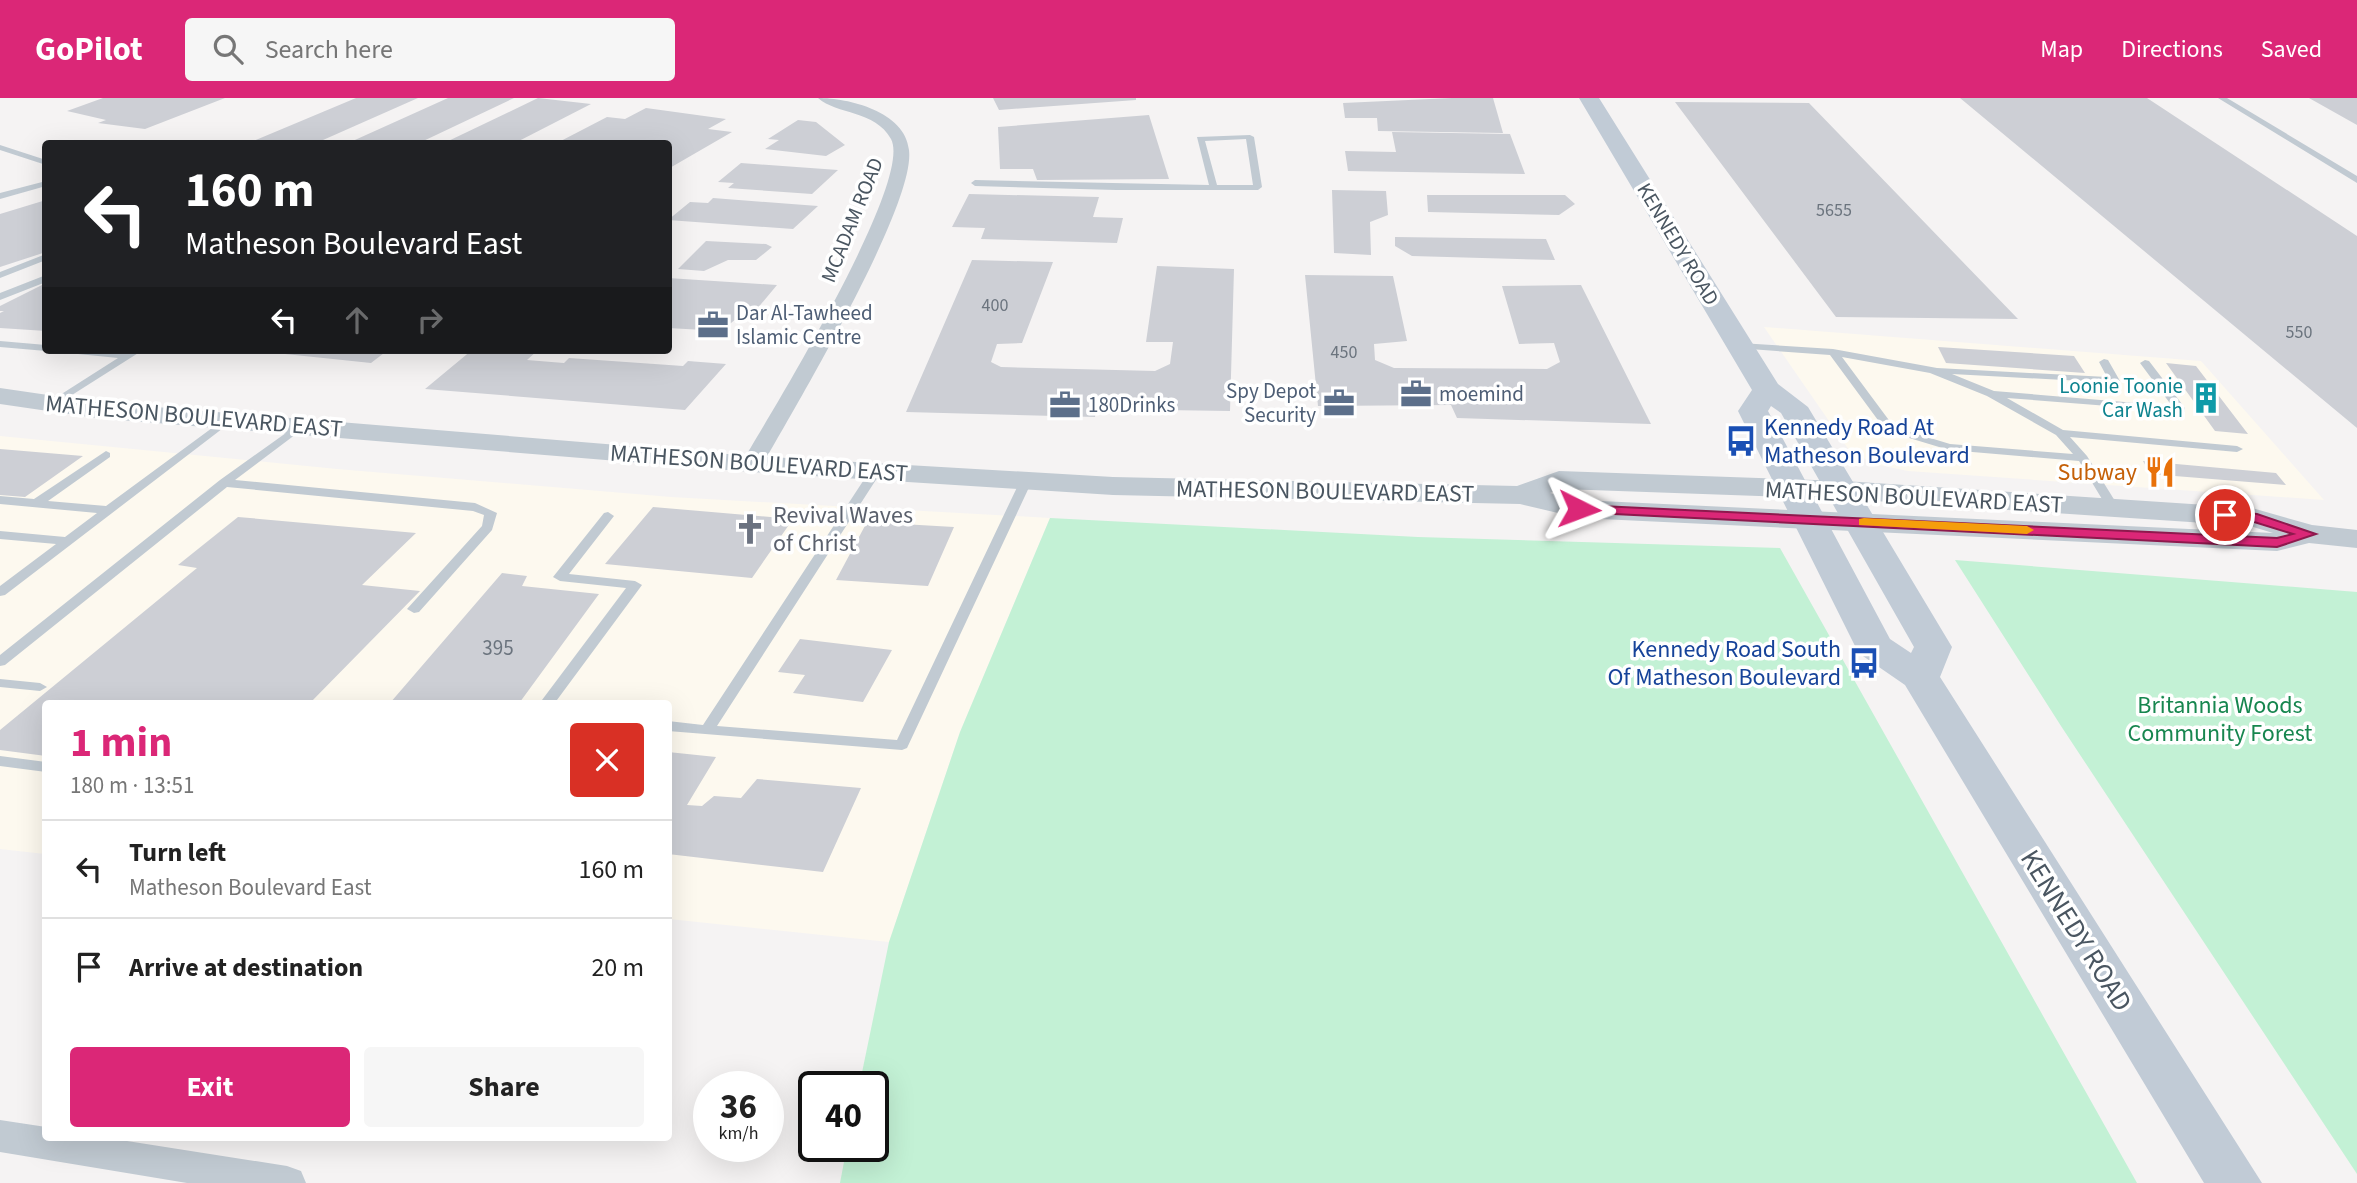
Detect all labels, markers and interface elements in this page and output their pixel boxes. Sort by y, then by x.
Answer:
search box [185,18,675,81]
text: GoPilot [35,26,143,73]
icon: search [209,30,247,68]
text: Search here [265,31,393,68]
text: Map [2040,32,2083,67]
text: Directions [2121,32,2223,67]
text: Saved [2261,32,2322,67]
street label: MCADAM ROAD [813,153,891,287]
text: 160 m [185,156,314,226]
icon: left [70,168,161,259]
street label: KENNEDY ROAD [1630,177,1726,311]
house number: 5655 [1816,198,1852,223]
text: Matheson Boulevard East [185,221,522,267]
house number: 400 [982,293,1008,318]
place label: Dar Al-Tawheed Islamic Centre [736,298,873,352]
icon: left [265,301,303,339]
icon: ahead [338,301,376,339]
icon: right [411,301,449,339]
office icon: Dar Al-Tawheed Islamic Centre [696,308,730,342]
house number: 550 [2286,320,2312,345]
house number: 450 [1331,340,1357,365]
place label: Loonie Toonie Car Wash [2059,371,2183,425]
place label: Spy Depot Security [1226,376,1316,430]
office icon: moemind [1399,377,1433,411]
place label: moemind [1439,379,1524,409]
building icon: Loonie Toonie Car Wash [2189,381,2223,415]
street label: MATHESON BOULEVARD EAST [44,386,344,447]
office icon: Spy Depot Security [1322,386,1356,420]
office icon: 180Drinks [1048,388,1082,422]
place label: 180Drinks [1088,390,1176,420]
place label: Kennedy Road At Matheson Boulevard [1764,410,1970,473]
bus stop icon: Kennedy Road At Matheson Boulevard [1724,424,1758,458]
street label: MATHESON BOULEVARD EAST [609,436,909,491]
place label: Subway [2058,455,2137,490]
restaurant icon: Subway [2143,455,2177,489]
street label: MATHESON BOULEVARD EAST [1176,471,1475,512]
position arrow [1542,472,1616,546]
street label: MATHESON BOULEVARD EAST [1764,472,2064,523]
pin [2195,485,2255,545]
icon: arrive [2206,496,2244,534]
place label: Revival Waves of Christ [773,498,913,561]
church icon: Revival Waves of Christ [733,512,767,546]
place label: Kennedy Road South Of Matheson Boulevard [1607,632,1841,695]
house number: 395 [482,633,514,663]
bus stop icon: Kennedy Road South Of Matheson Boulevard [1847,646,1881,680]
park label: Britannia Woods Community Forest [2128,688,2312,751]
text: 1 min [70,713,172,773]
button: close [570,723,644,797]
text: 180 m · 13:51 [70,769,194,802]
text: Turn left [129,834,226,871]
street label: KENNEDY ROAD [2010,842,2142,1019]
icon: left [70,850,108,888]
text: 160 m [578,851,644,888]
text: Matheson Boulevard East [129,871,372,904]
icon: arrive [70,948,108,986]
text: Arrive at destination [129,949,363,986]
text: 20 m [591,949,644,986]
button: Exit [70,1047,350,1127]
button: Share [364,1047,644,1127]
speed limit sign: 40 [798,1071,889,1162]
text: 36 [720,1082,757,1132]
text: km/h [719,1121,758,1146]

